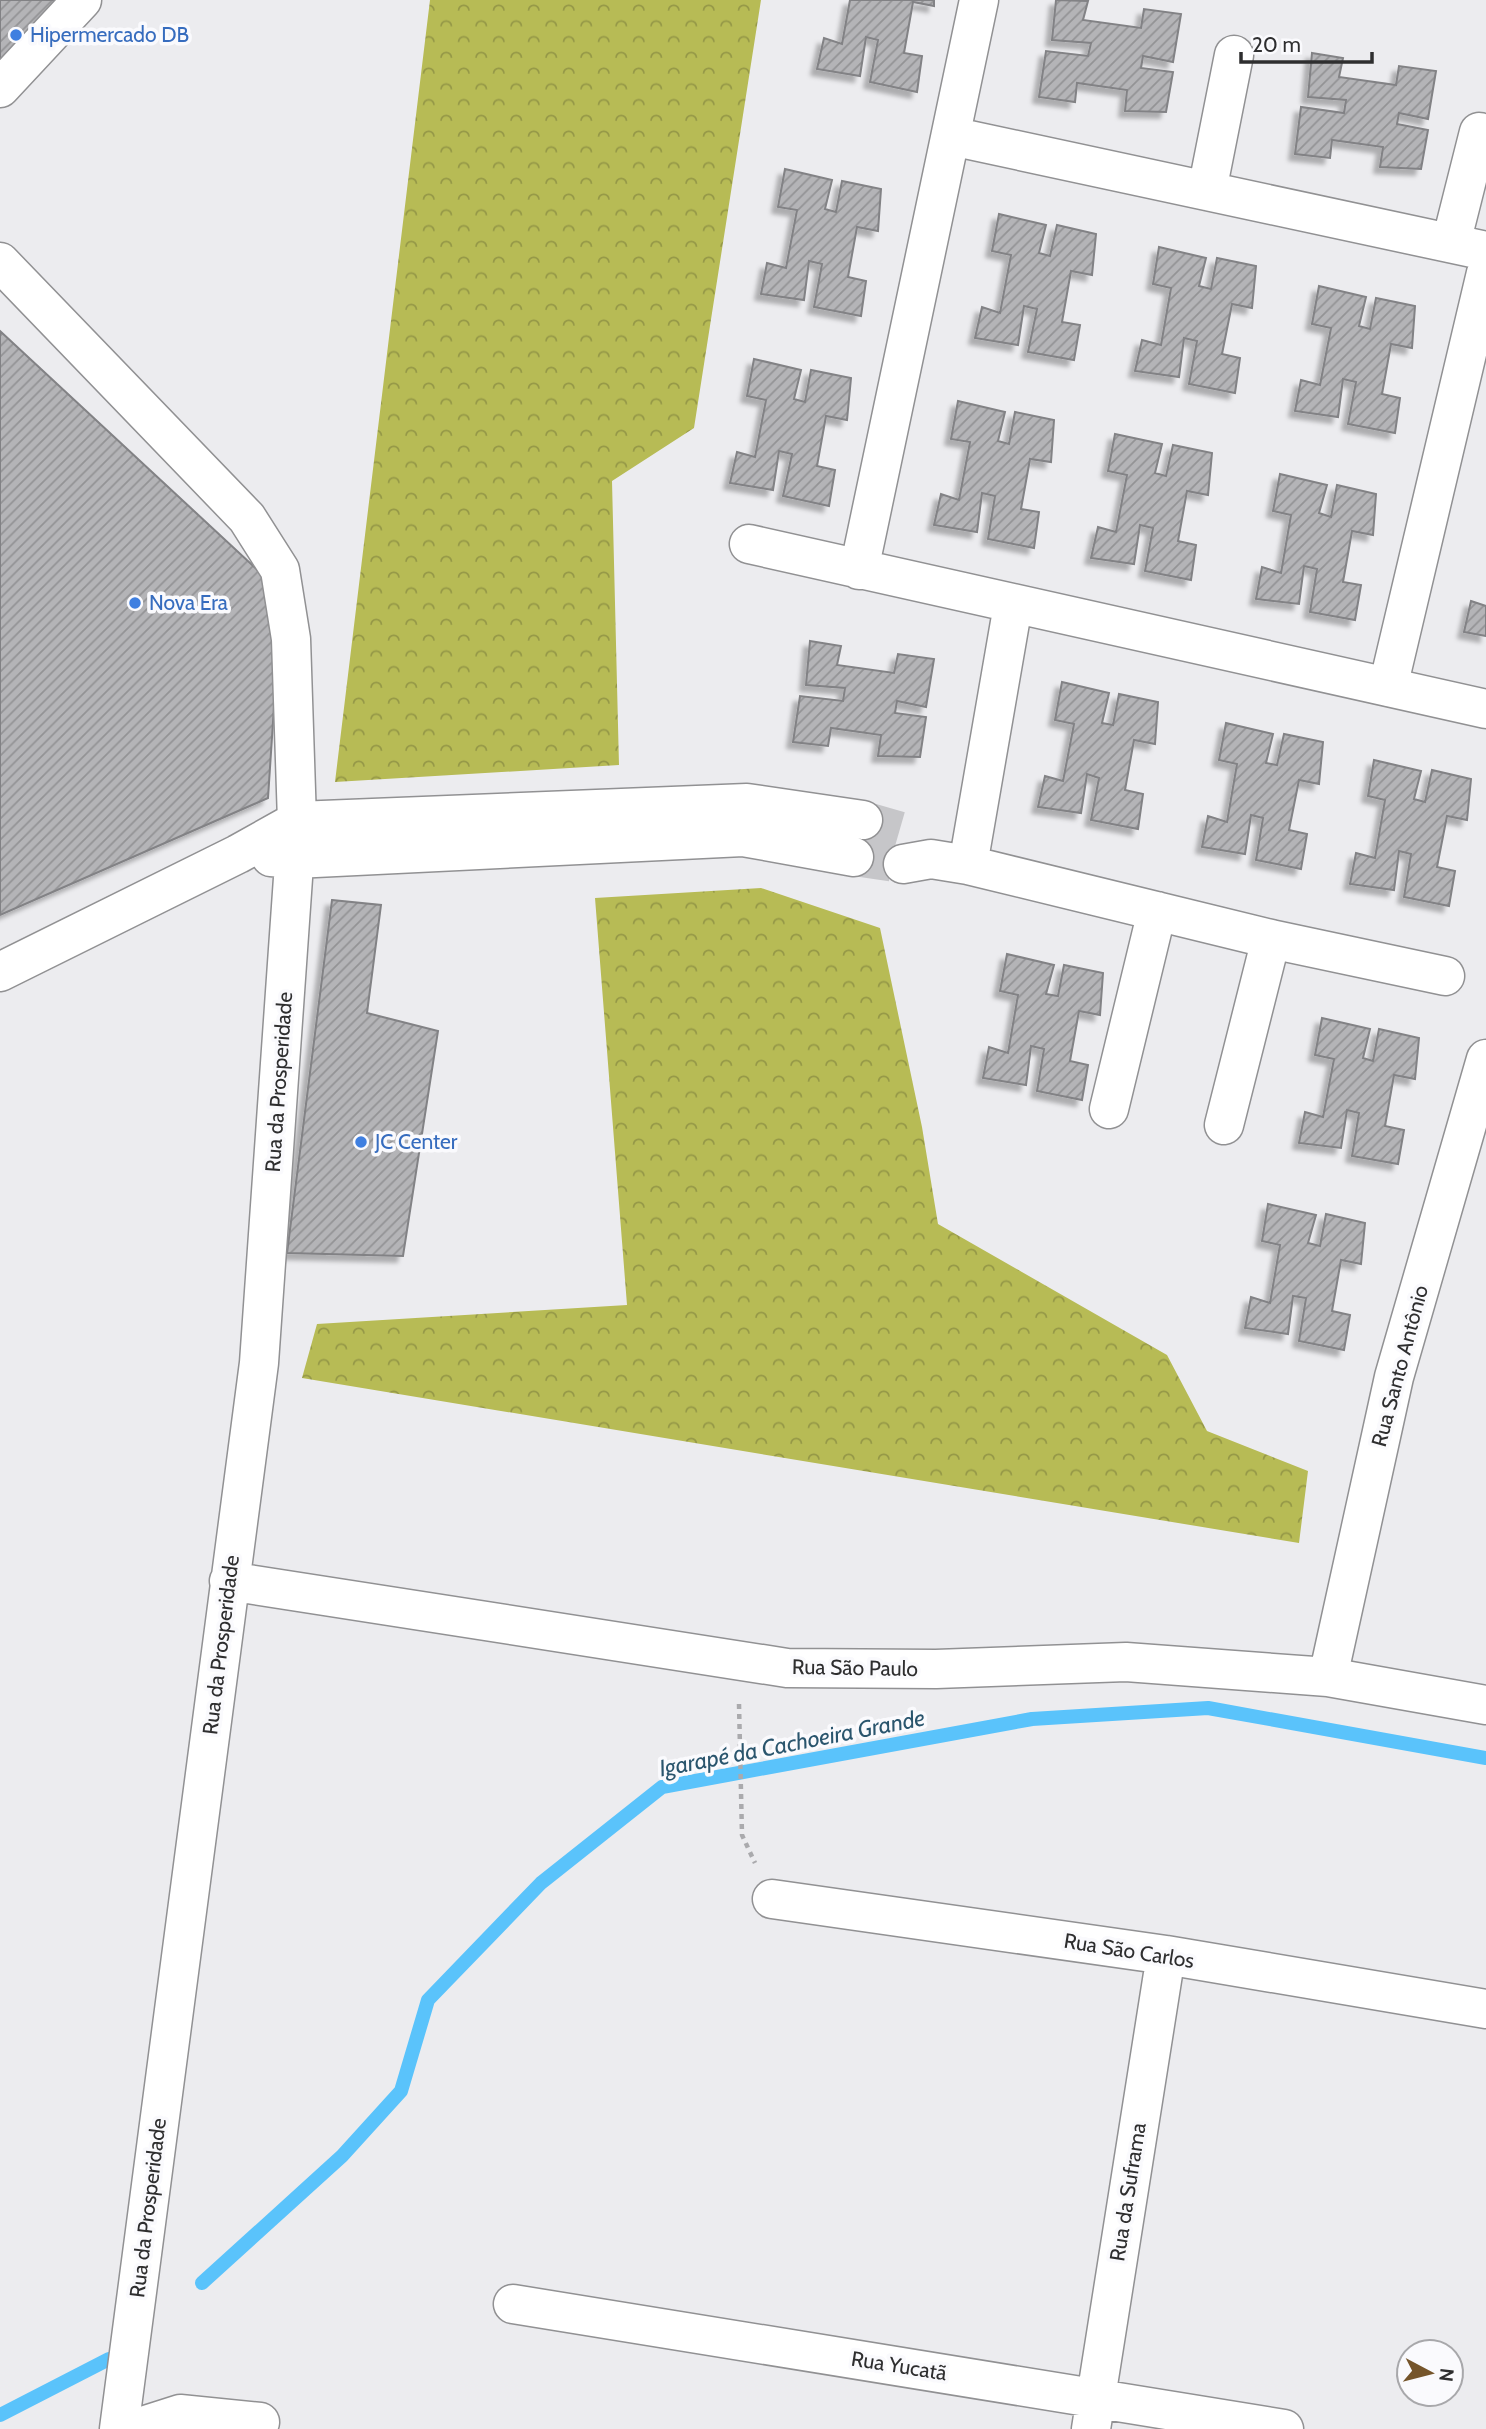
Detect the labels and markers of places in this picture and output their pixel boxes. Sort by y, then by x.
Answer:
place label: Hipermercado DB [30,22,189,47]
marker: Hipermercado DB [8,27,24,43]
place label: Nova Era [149,590,228,615]
marker: Nova Era [127,595,143,611]
place label: JC Center [374,1129,458,1154]
marker: JC Center [353,1134,369,1150]

